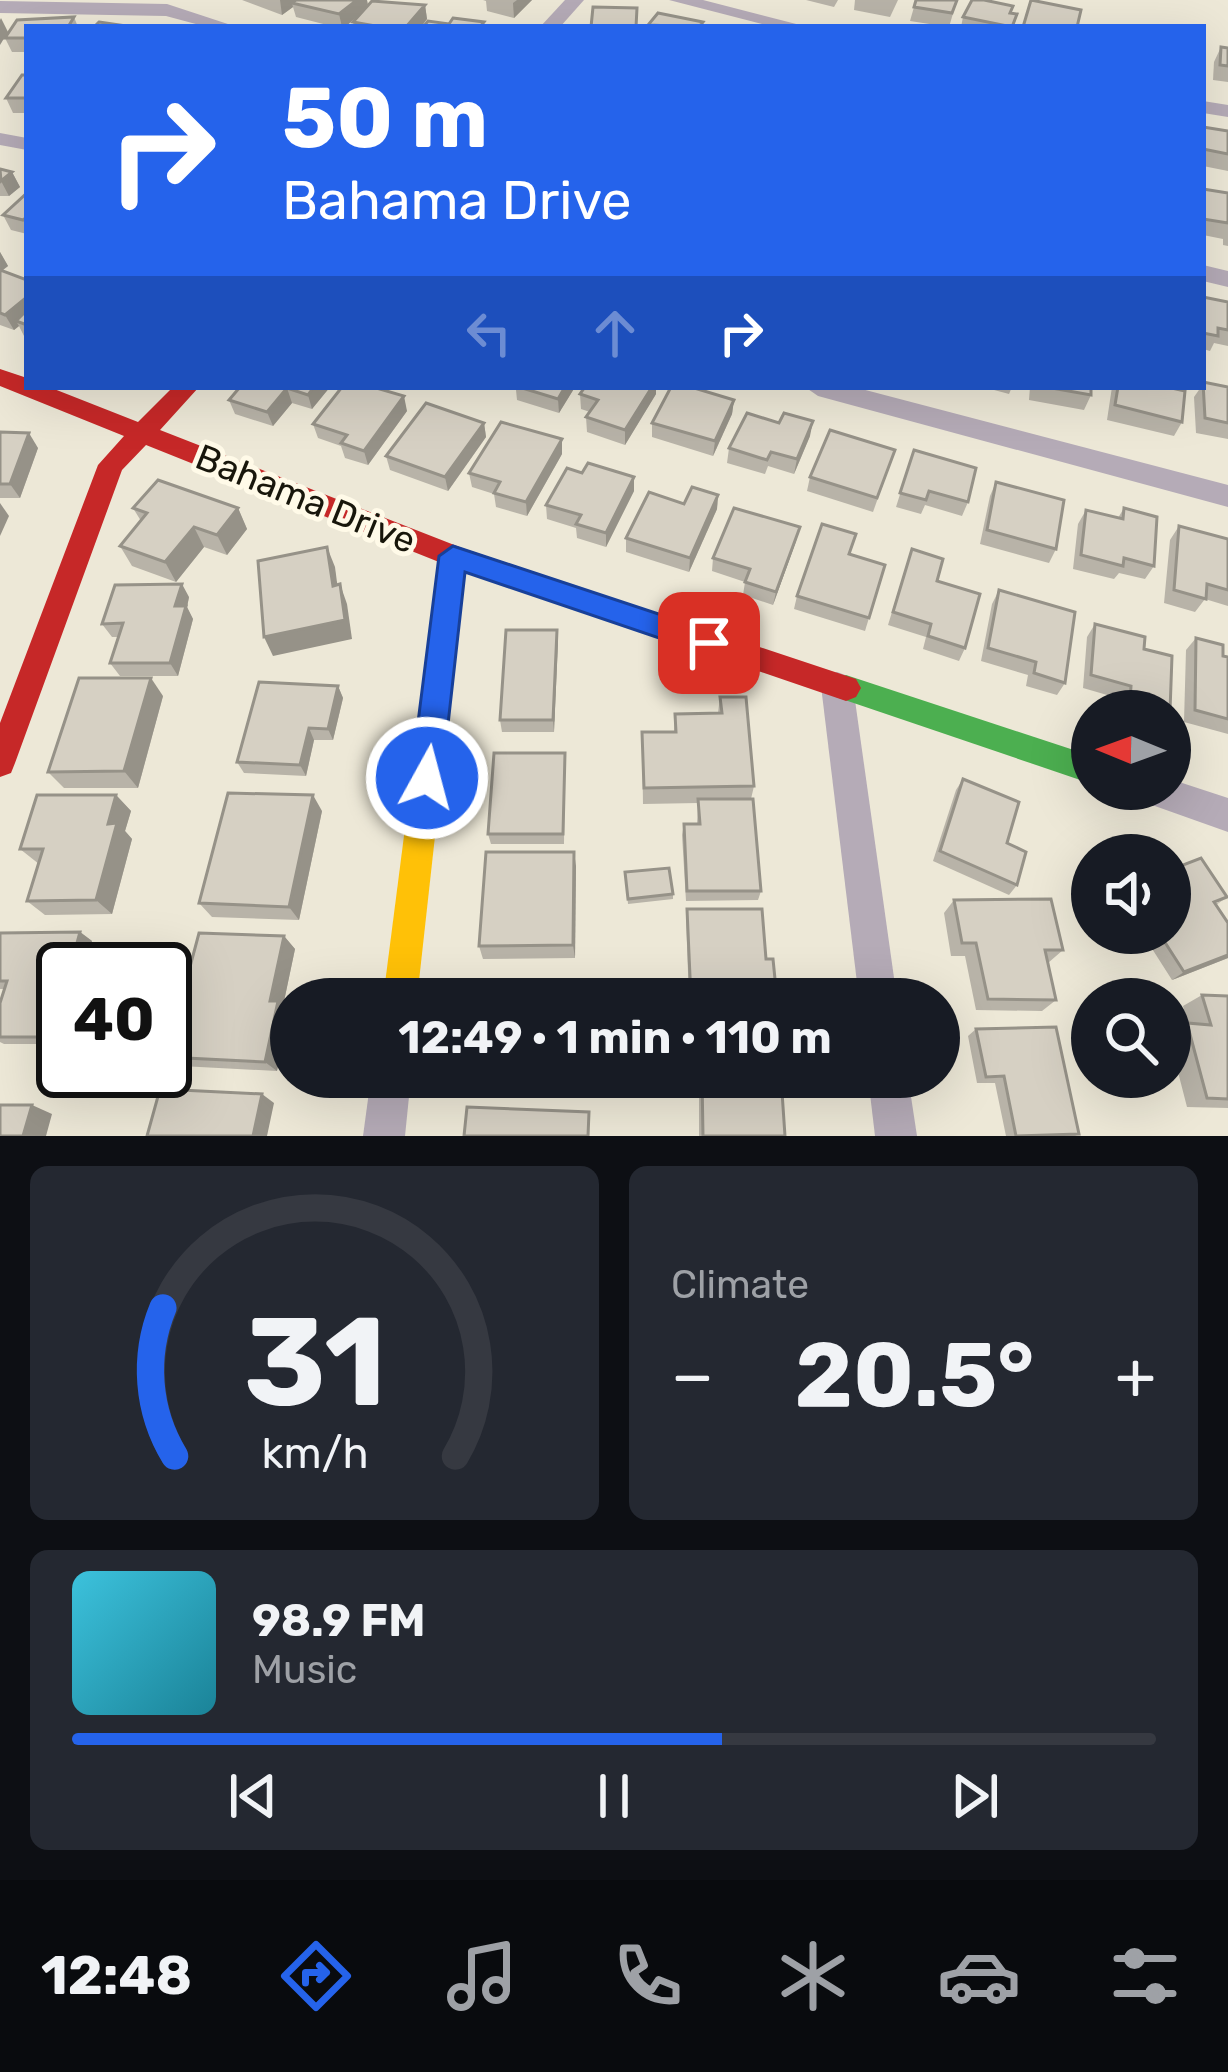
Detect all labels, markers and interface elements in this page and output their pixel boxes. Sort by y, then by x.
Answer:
text: 50 m [282,68,488,168]
icon: right [84,72,240,228]
text: Bahama Drive [282,169,632,233]
icon: left [456,300,522,366]
icon: ahead [582,300,648,366]
icon: right [708,300,774,366]
street label: Bahama Drive [190,435,422,562]
pin [658,592,760,694]
icon: arrive [676,610,742,676]
north arrow [1071,690,1191,810]
map controls [1071,690,1191,1098]
position arrow [364,715,490,841]
button: sound [1071,834,1191,954]
speed limit sign: 40 [36,942,192,1098]
button: search [1071,978,1191,1098]
text: 12:49 · 1 min · 110 m [398,1011,832,1064]
text: Climate [671,1262,809,1308]
text: 31 [243,1288,386,1436]
text: 20.5° [795,1322,1034,1429]
text: − [671,1336,714,1415]
text: + [1115,1336,1156,1415]
text: km/h [261,1428,368,1479]
text: 98.9 FM [252,1594,426,1647]
text: Music [252,1647,357,1693]
icon: previous [220,1763,286,1829]
icon: pause [581,1763,647,1829]
icon: next [942,1763,1008,1829]
icon: directions [274,1934,358,2018]
icon: music [440,1934,524,2018]
icon: phone [606,1934,690,2018]
icon: climate [771,1934,855,2018]
icon: car [937,1934,1021,2018]
icon: filters [1103,1934,1187,2018]
text: 12:48 [41,1944,192,2008]

